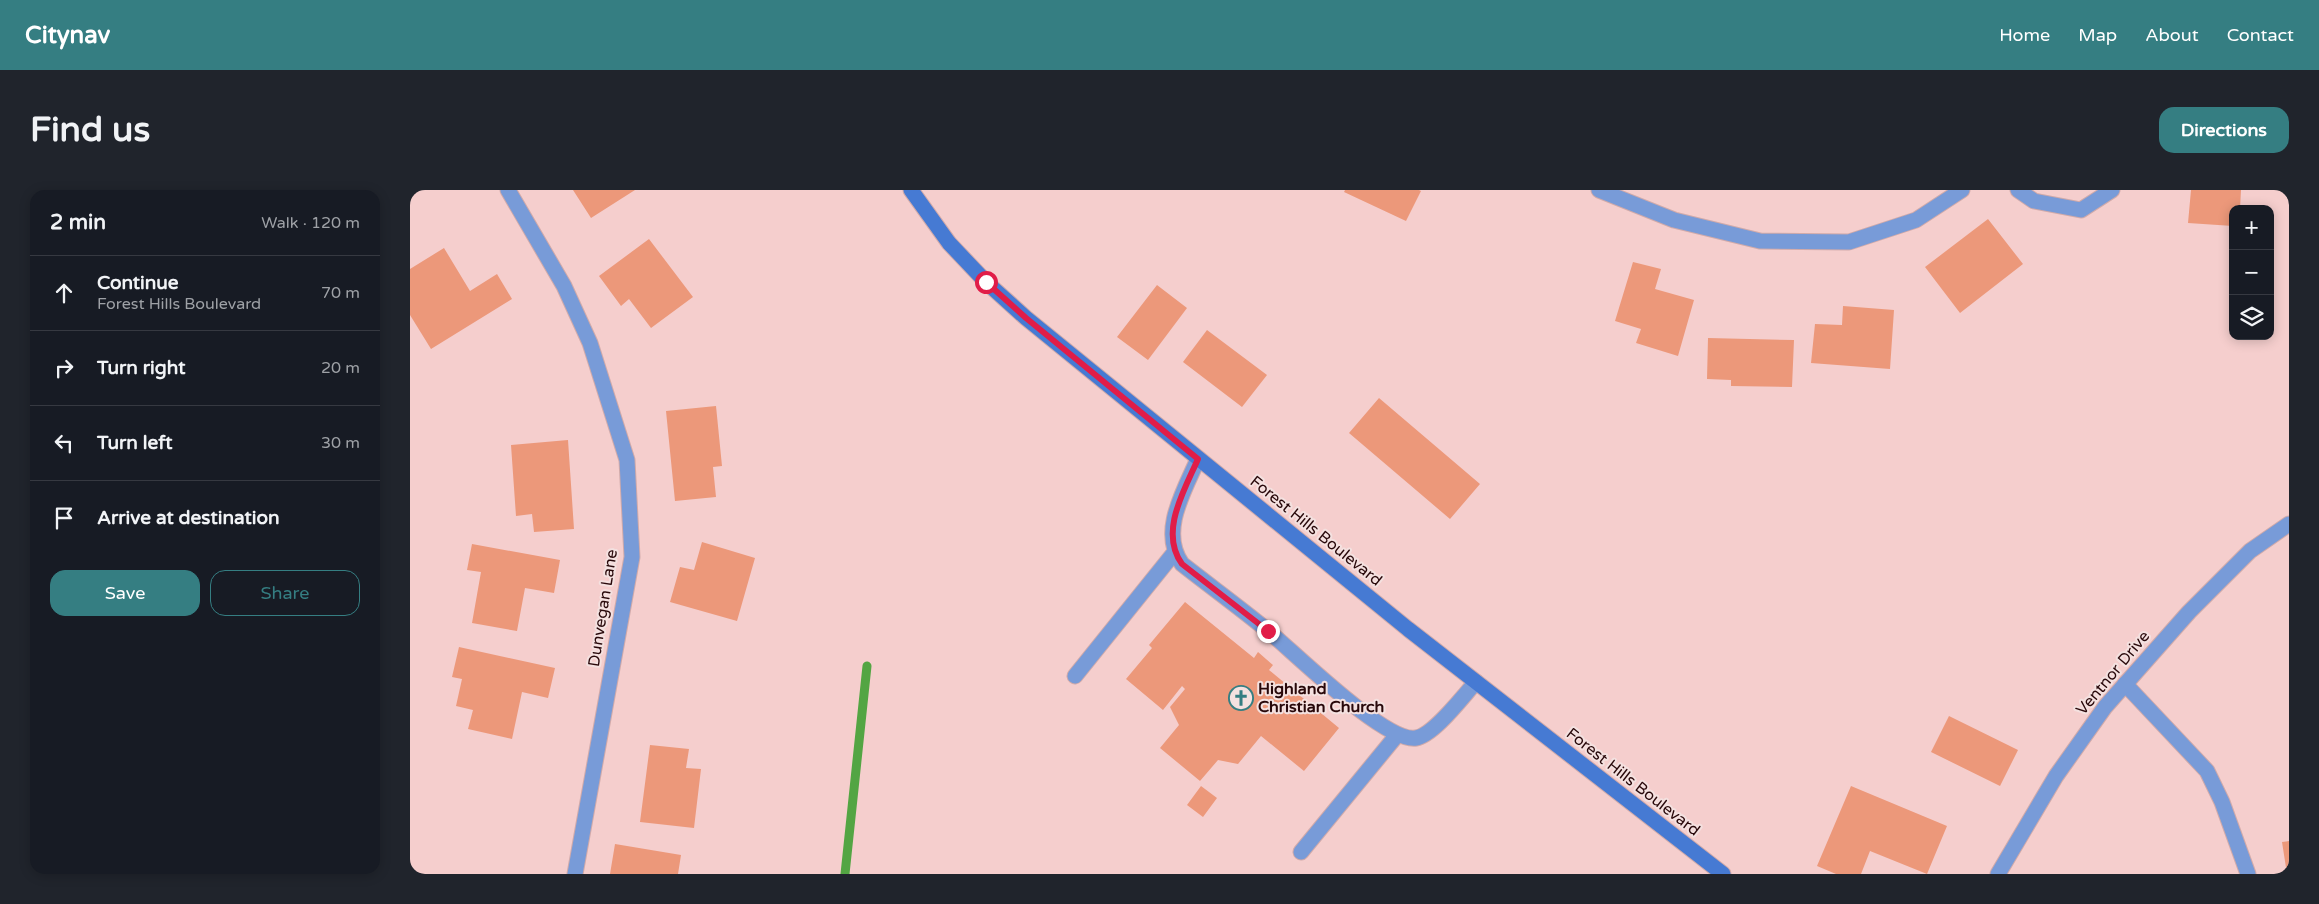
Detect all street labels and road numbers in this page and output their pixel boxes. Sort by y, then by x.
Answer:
street label: Forest Hills Boulevard [1246,472,1386,590]
street label: Dunvegan Lane [584,548,622,668]
street label: Ventnor Drive [2072,627,2154,719]
street label: Forest Hills Boulevard [1562,724,1704,840]

